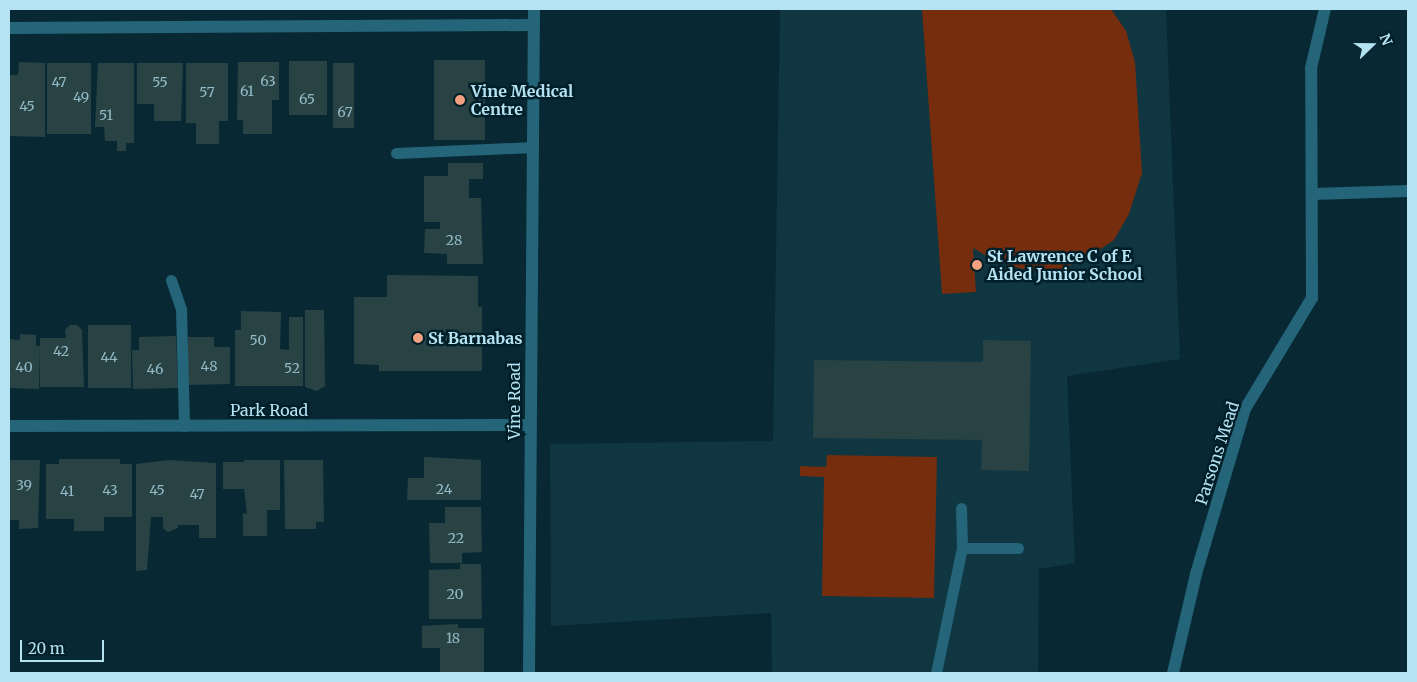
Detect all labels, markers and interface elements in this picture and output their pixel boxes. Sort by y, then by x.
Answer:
north arrow [1347,20,1397,70]
text: N [1375,31,1396,48]
house number: 63 [260,73,276,89]
house number: 47 [51,74,67,90]
house number: 55 [152,74,168,90]
place label: Vine Medical Centre [471,81,573,119]
house number: 61 [240,83,254,99]
house number: 57 [199,84,215,100]
house number: 49 [73,89,89,105]
house number: 65 [299,91,315,107]
marker: Vine Medical Centre [453,93,467,107]
house number: 45 [19,98,35,114]
house number: 67 [337,104,353,120]
house number: 51 [99,107,113,123]
house number: 28 [446,232,462,248]
place label: St Lawrence C of E Aided Junior School [987,246,1142,284]
marker: St Lawrence C of E Aided Junior School [971,259,983,271]
place label: St Barnabas [428,328,522,348]
house number: 50 [250,332,266,348]
marker: St Barnabas [412,332,424,344]
house number: 42 [53,343,69,359]
house number: 44 [100,349,118,365]
house number: 48 [201,358,217,374]
house number: 40 [15,359,33,375]
house number: 52 [284,360,300,376]
house number: 46 [147,361,163,377]
street label: Vine Road [504,362,524,440]
street label: Parsons Mead [1191,399,1243,507]
street label: Park Road [230,400,308,420]
house number: 39 [16,477,32,493]
house number: 24 [436,481,452,497]
house number: 43 [102,482,118,498]
house number: 45 [149,482,165,498]
house number: 41 [60,483,74,499]
house number: 47 [189,486,205,502]
house number: 22 [448,530,464,546]
house number: 20 [446,586,464,602]
scale bar [22,630,106,662]
house number: 18 [446,630,460,646]
text: 20 m [28,639,65,658]

